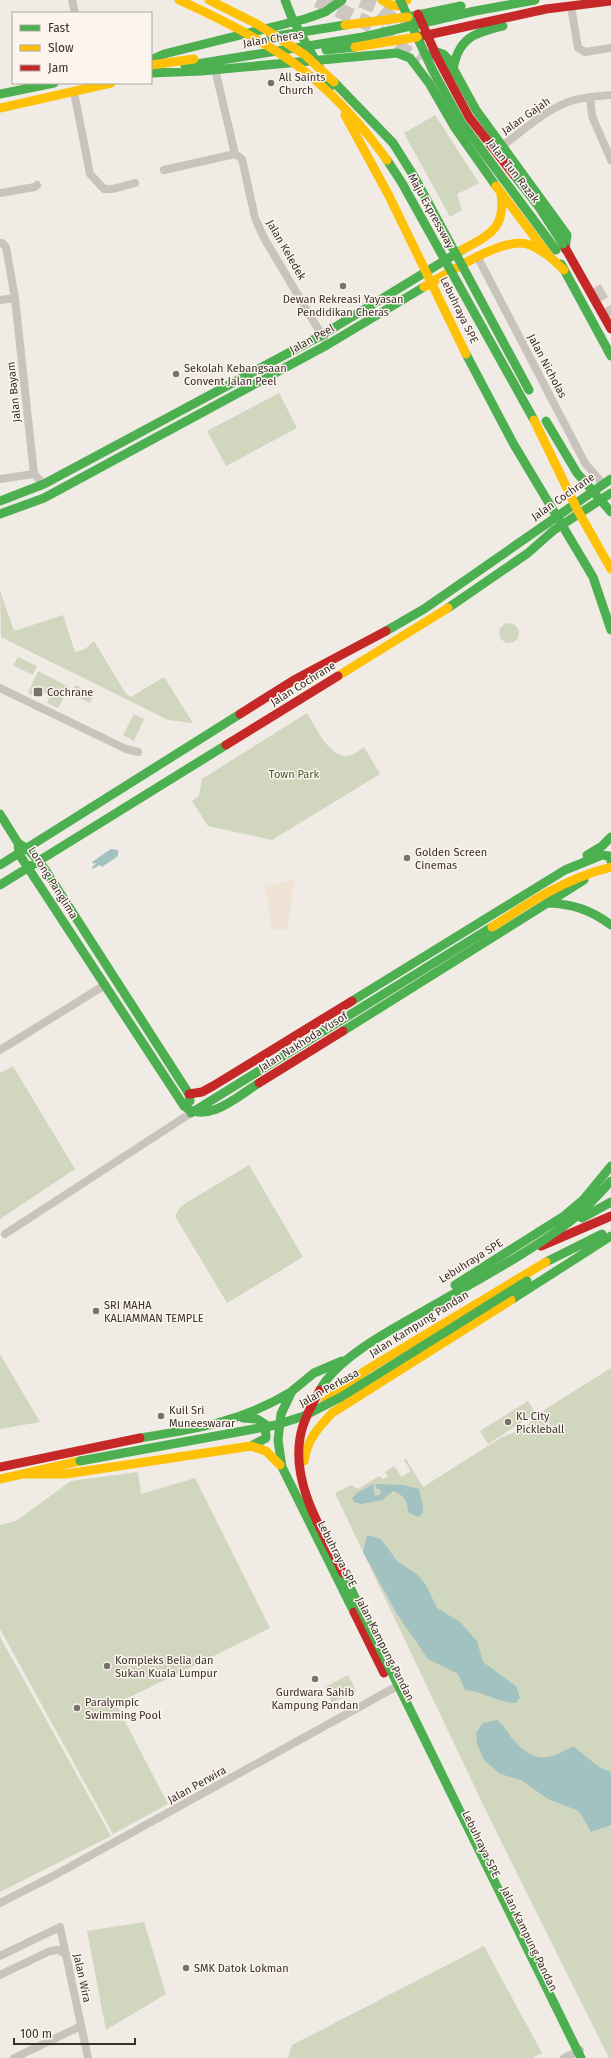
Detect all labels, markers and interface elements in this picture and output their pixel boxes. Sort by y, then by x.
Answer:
legend [12,12,152,84]
text: Fast [48,21,70,35]
street label: Jalan Cheras [242,28,304,50]
text: Slow [48,41,74,55]
text: Jam [48,61,68,75]
place label: All Saints Church [279,71,325,97]
marker: All Saints Church [266,78,276,88]
street label: Jalan Gajah [499,95,553,137]
street label: Jalan Tun Razak [484,136,542,206]
street label: Maju Expressway [405,171,457,251]
street label: Jalan Keledek [264,218,309,283]
street label: Lebuhraya SPE [437,274,481,346]
marker: Dewan Rekreasi Yayasan Pendidikan Cheras [338,281,348,291]
place label: Dewan Rekreasi Yayasan Pendidikan Cheras [283,293,403,319]
street label: Jalan Peel [287,321,337,357]
street label: Jalan Nicholas [525,332,569,400]
street label: Jalan Bayam [4,361,24,423]
place label: Sekolah Kebangsaan Convent Jalan Peel [184,362,287,388]
marker: Sekolah Kebangsaan Convent Jalan Peel [171,369,181,379]
street label: Jalan Cochrane [529,470,597,524]
street label: Jalan Cochrane [268,659,338,709]
marker: Cochrane [32,686,44,698]
place label: Cochrane [47,686,93,699]
park label: Town Park [269,768,320,781]
street label: Lorong Panglima [26,844,80,922]
place label: Golden Screen Cinemas [415,846,487,872]
marker: Golden Screen Cinemas [402,853,412,863]
street label: Jalan Nakhoda Yusof [256,1009,351,1075]
street label: Lebuhraya SPE [437,1236,505,1286]
street label: Jalan Kampung Pandan [367,1288,471,1360]
place label: SRI MAHA KALIAMMAN TEMPLE [104,1299,204,1325]
marker: SRI MAHA KALIAMMAN TEMPLE [91,1306,101,1316]
street label: Jalan Perkasa [297,1366,361,1410]
place label: Kuil Sri Muneeswarar [169,1404,236,1430]
place label: KL City Pickleball [516,1410,564,1436]
marker: Kuil Sri Muneeswarar [156,1411,166,1421]
marker: KL City Pickleball [503,1417,513,1427]
street label: Lebuhraya SPE [315,1519,359,1589]
street label: Jalan Kampung Pandan [353,1595,417,1703]
place label: Kompleks Belia dan Sukan Kuala Lumpur [115,1654,218,1680]
marker: Kompleks Belia dan Sukan Kuala Lumpur [102,1661,112,1671]
marker: Gurdwara Sahib Kampung Pandan [310,1674,320,1684]
place label: Gurdwara Sahib Kampung Pandan [271,1686,359,1712]
place label: Paralympic Swimming Pool [85,1696,161,1722]
marker: Paralympic Swimming Pool [72,1703,82,1713]
street label: Jalan Perwira [165,1764,229,1806]
street label: Lebuhraya SPE [459,1808,503,1880]
street label: Jalan Kampung Pandan [498,1885,560,1993]
street label: Jalan Wira [70,1952,94,2004]
place label: SMK Datok Lokman [194,1962,289,1975]
marker: SMK Datok Lokman [181,1963,191,1973]
scale bar [14,2020,135,2046]
text: 100 m [20,2027,52,2041]

